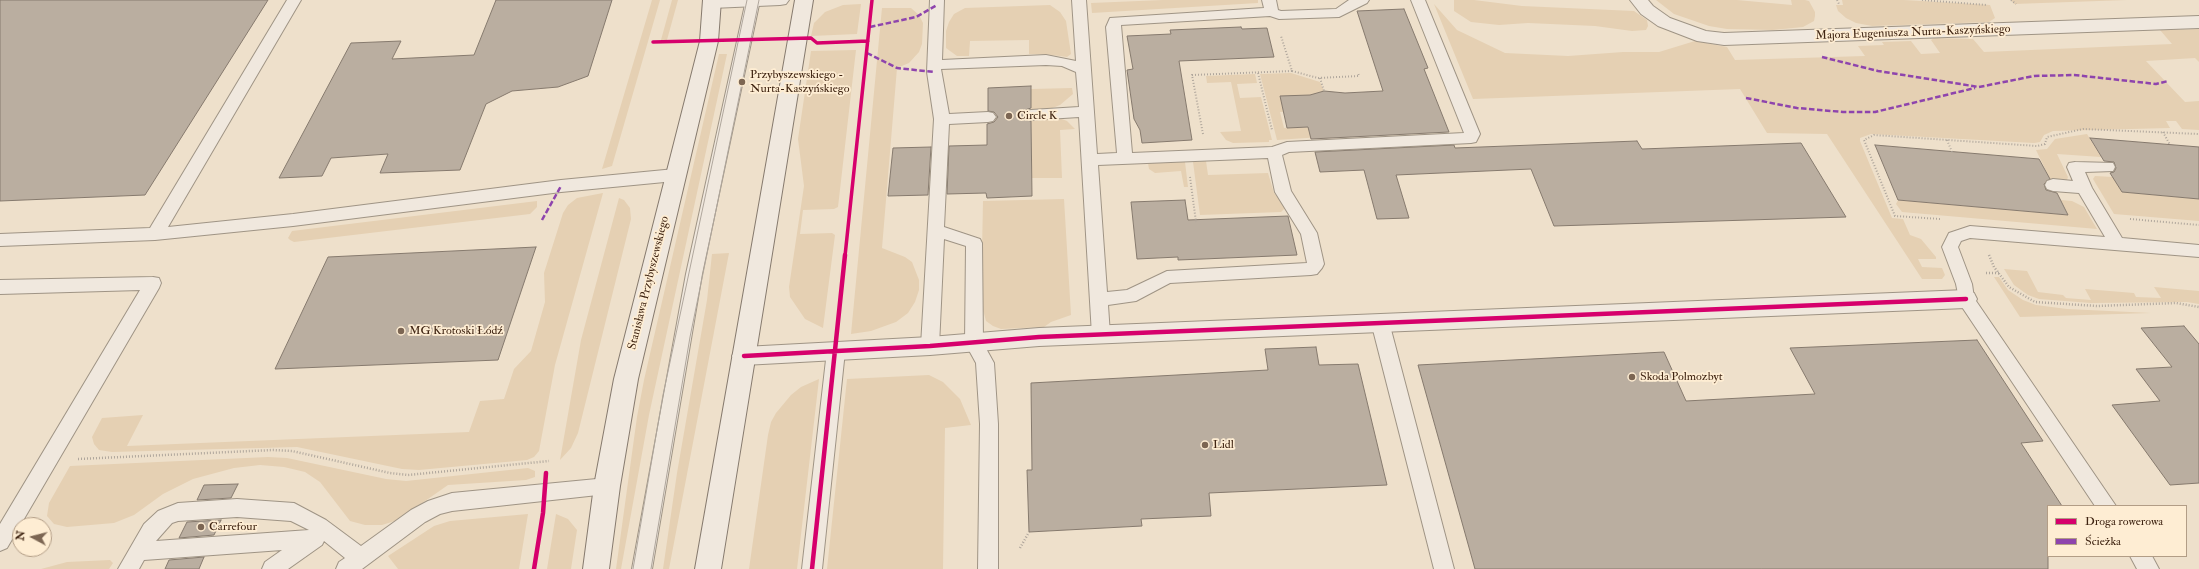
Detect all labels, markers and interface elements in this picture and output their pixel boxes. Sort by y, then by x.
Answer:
street label: Majora Eugeniusza Nurta-Kaszyńskiego [1815,22,2011,44]
place label: Przybyszewskiego - Nurta-Kaszyńskiego [750,68,849,96]
marker: Przybyszewskiego - Nurta-Kaszyńskiego [737,77,747,87]
place label: Circle K [1017,109,1057,123]
marker: Circle K [1004,111,1014,121]
street label: Stanisława Przybyszewskiego [625,215,673,351]
place label: MG Krotoski Łódź [409,324,503,338]
marker: MG Krotoski Łódź [396,326,406,336]
place label: Skoda Polmozbyt [1640,370,1723,384]
marker: Skoda Polmozbyt [1627,372,1637,382]
place label: Lidl [1213,438,1234,452]
marker: Lidl [1200,440,1210,450]
legend [2047,505,2187,557]
text: Droga rowerowa [2085,514,2163,529]
north arrow [12,517,52,557]
place label: Carrefour [209,520,257,534]
marker: Carrefour [196,522,206,532]
text: N [14,530,28,541]
text: Ścieżka [2085,534,2121,549]

